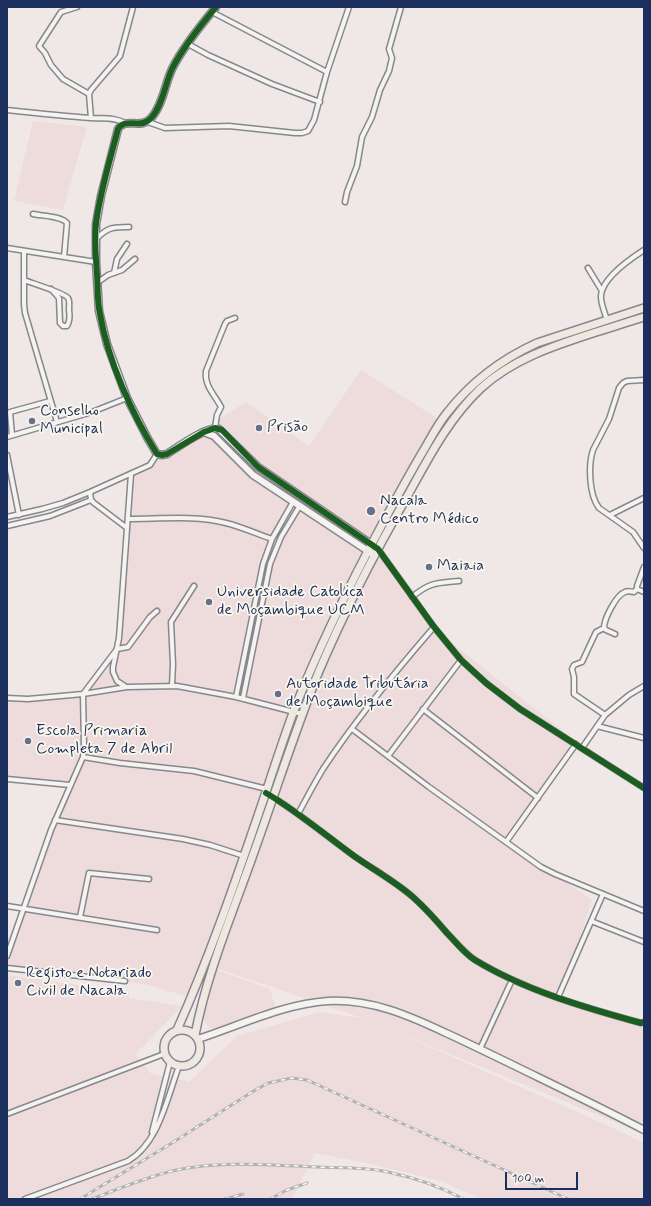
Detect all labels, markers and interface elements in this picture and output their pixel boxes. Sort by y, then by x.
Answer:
place label: Conselho Municipal [40,402,103,440]
marker: Conselho Municipal [27,416,37,426]
place label: Prisão [267,418,308,438]
marker: Prisão [254,423,264,433]
place label: Nacala Centro Médico [380,492,479,530]
marker: Nacala Centro Médico [365,505,377,517]
place label: Maiaia [437,557,484,577]
marker: Maiaia [424,562,434,572]
place label: Universidade Catolica de Moçambique UCM [217,583,365,621]
marker: Universidade Catolica de Moçambique UCM [204,597,214,607]
place label: Autoridade Tributária de Moçambique [286,675,429,713]
marker: Autoridade Tributária de Moçambique [273,689,283,699]
place label: Escola Primaria Completa 7 de Abril [36,722,172,760]
marker: Escola Primaria Completa 7 de Abril [23,736,33,746]
place label: Registo e Notariado Civil de Nacala [26,964,152,1002]
marker: Registo e Notariado Civil de Nacala [13,978,23,988]
scale bar [507,1164,580,1190]
text: 100 m [512,1171,544,1187]

